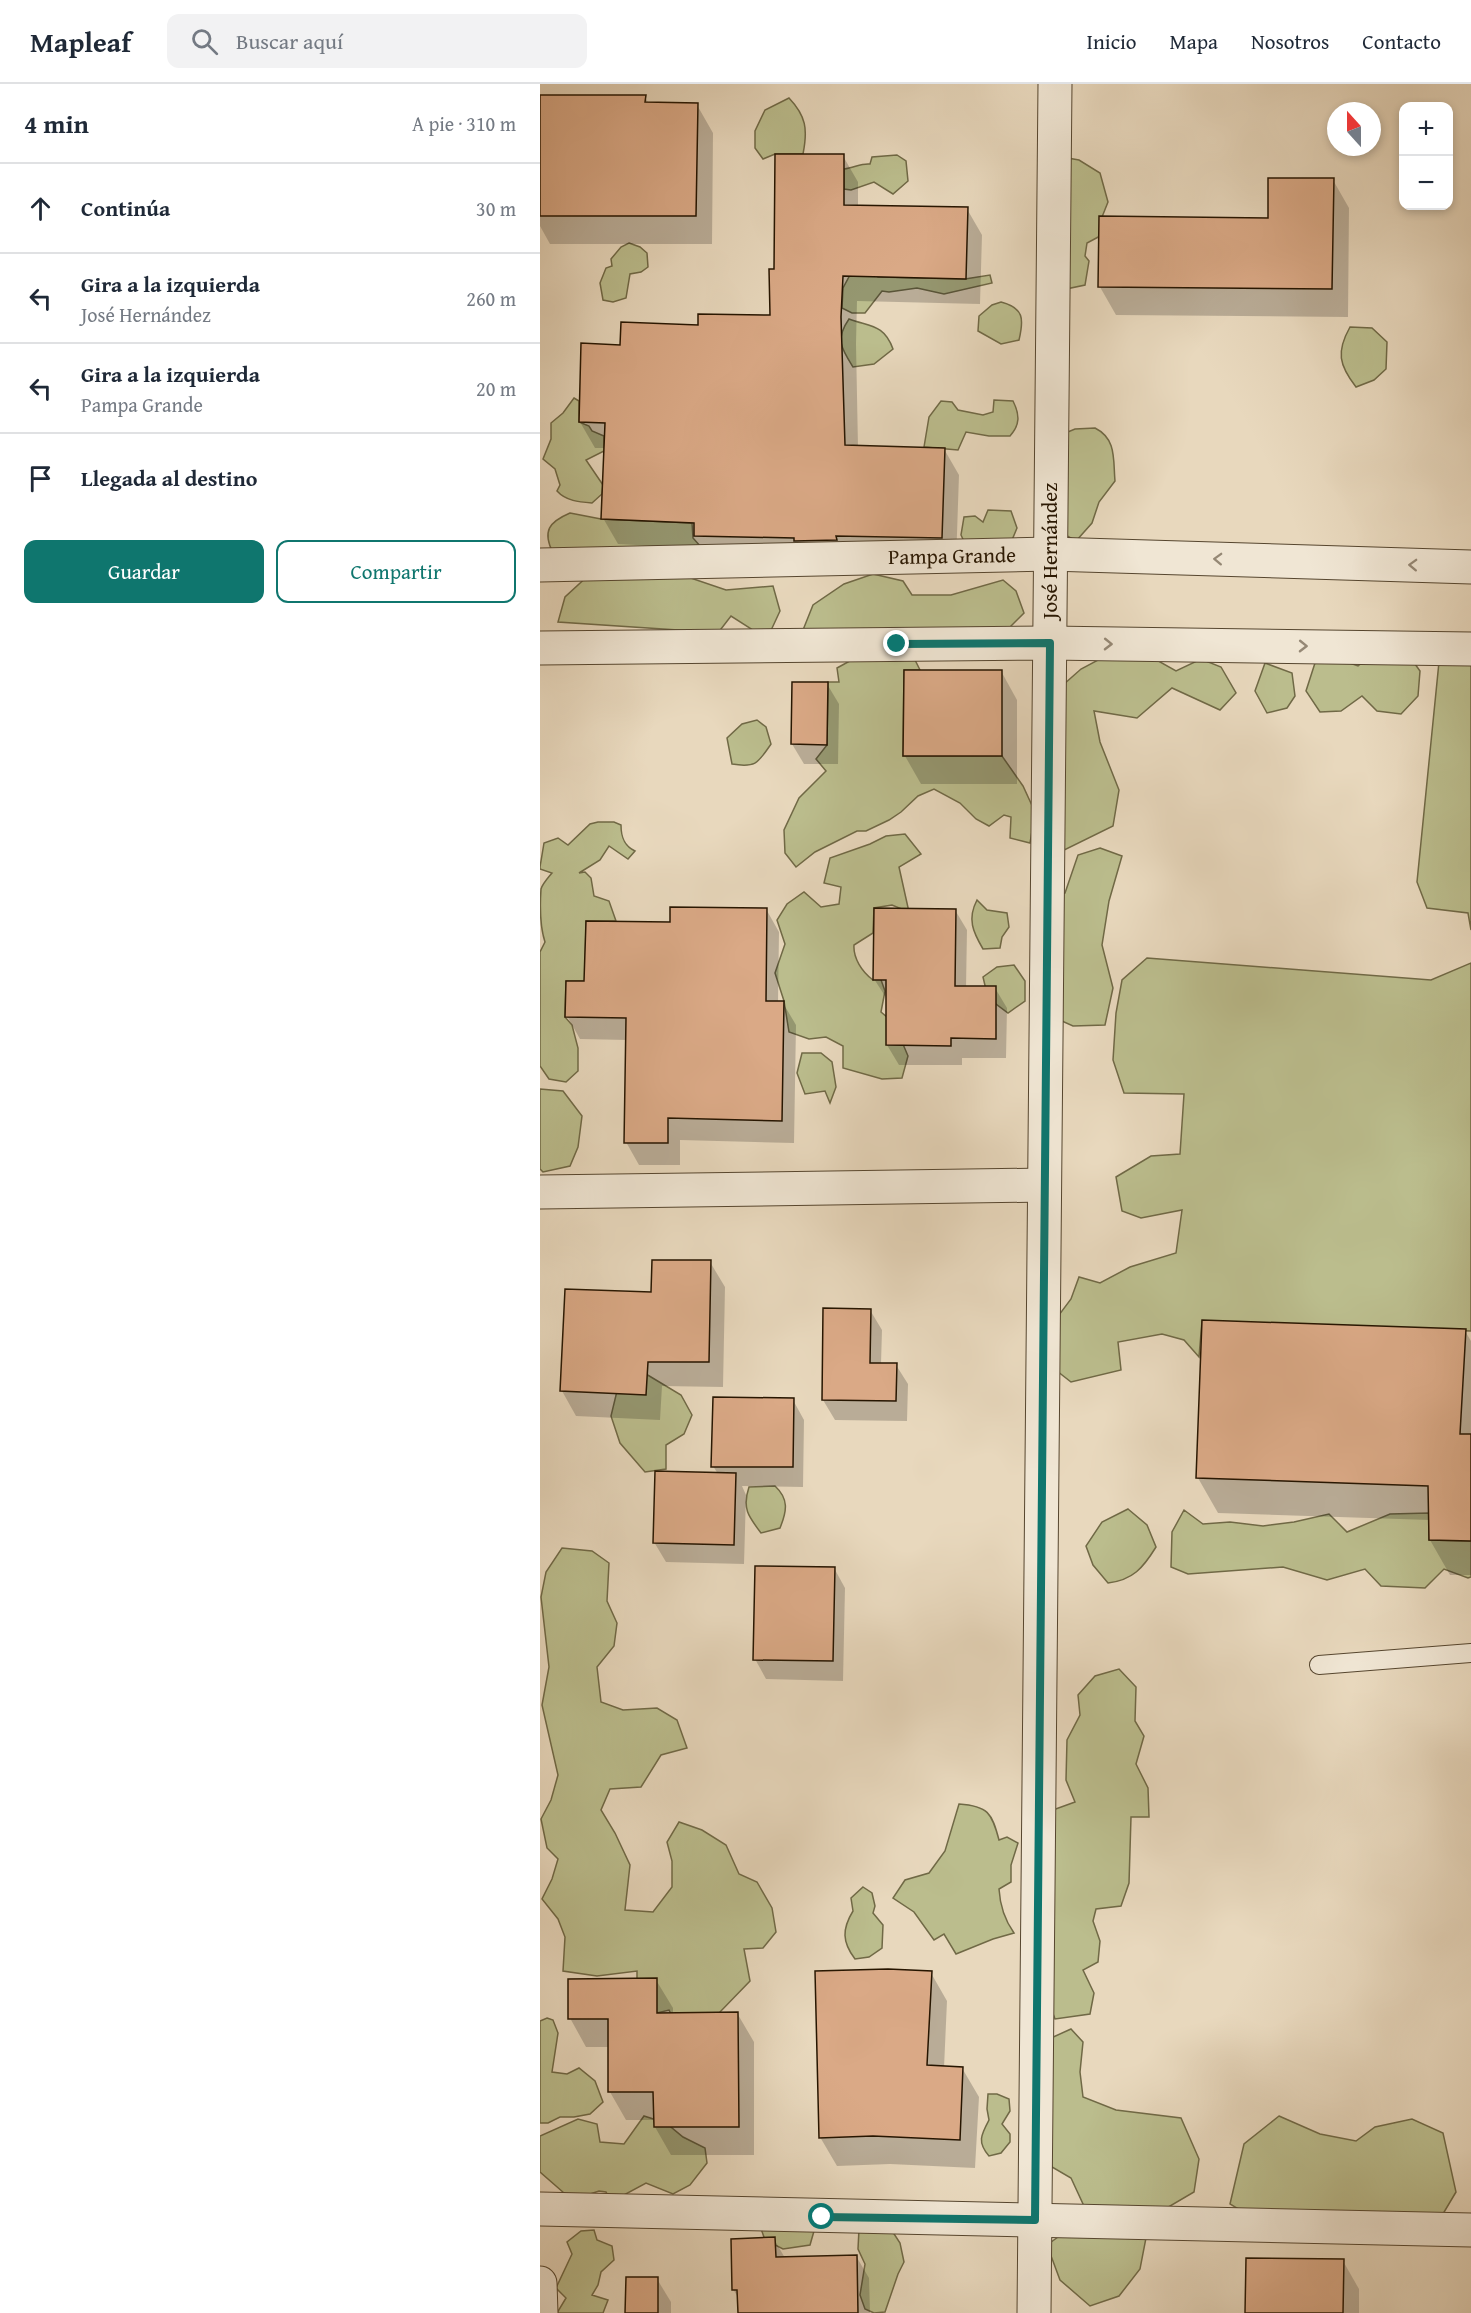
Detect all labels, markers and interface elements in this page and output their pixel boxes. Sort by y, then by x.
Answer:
search box [167,14,587,68]
text: Mapleaf [30,21,131,62]
icon: search [188,25,221,58]
text: Buscar aquí [236,25,343,57]
text: Inicio [1087,26,1137,57]
text: Mapa [1170,26,1218,57]
text: Nosotros [1251,26,1329,57]
text: Contacto [1362,26,1441,57]
north arrow [1327,102,1381,156]
map controls [1399,102,1453,210]
button: + [1399,102,1453,156]
text: 4 min [24,104,89,143]
text: A pie · 310 m [412,109,516,138]
button: − [1399,156,1453,210]
icon: ahead [24,192,57,225]
text: Continúa [81,192,170,224]
text: 30 m [476,194,516,223]
text: Gira a la izquierda [81,268,260,300]
icon: left [24,282,57,315]
text: 260 m [466,284,516,313]
text: José Hernández [81,300,211,329]
text: Gira a la izquierda [81,358,260,390]
icon: left [24,372,57,405]
text: 20 m [476,374,516,403]
text: Pampa Grande [81,390,203,419]
icon: arrive [24,462,57,495]
text: Llegada al destino [81,462,257,494]
street label: José Hernández [1034,483,1065,622]
street label: Pampa Grande [888,539,1016,572]
button: Guardar [24,540,264,603]
button: Compartir [276,540,516,603]
one-way arrow [1213,553,1222,565]
one-way arrow [1408,559,1417,571]
route end [883,630,909,656]
one-way arrow [1104,637,1113,650]
one-way arrow [1299,640,1308,653]
route start [808,2203,834,2229]

